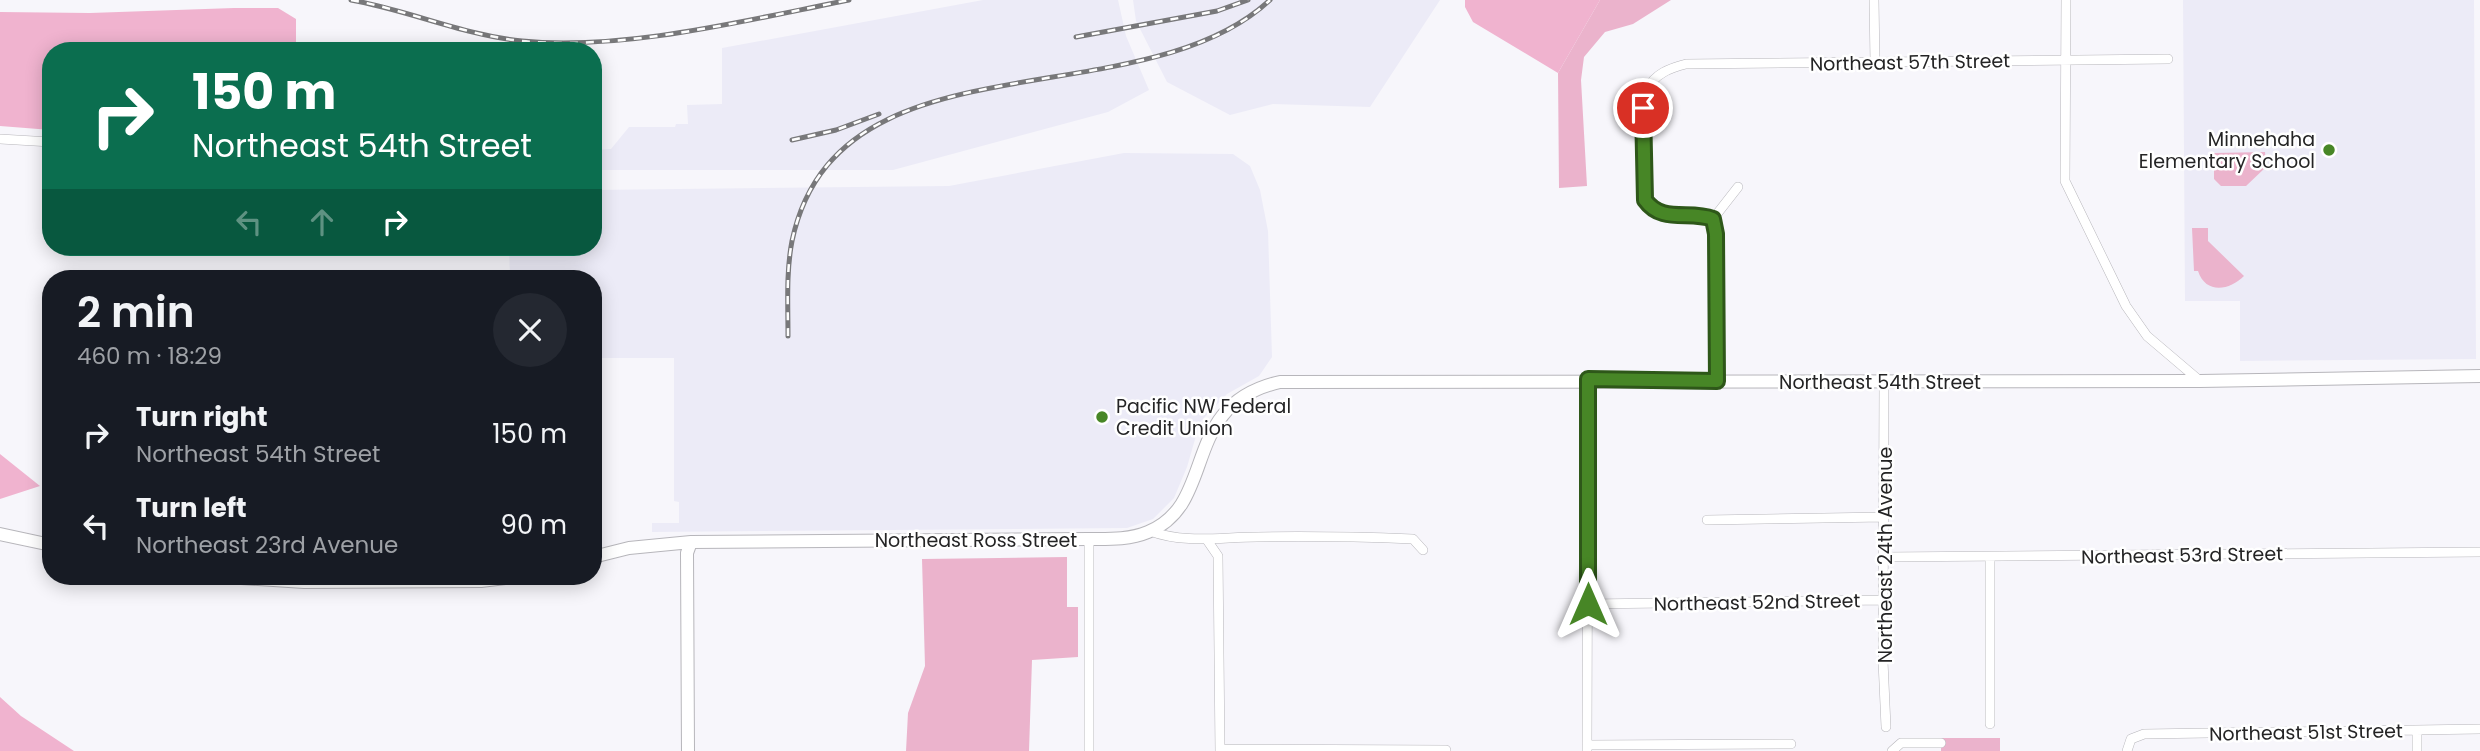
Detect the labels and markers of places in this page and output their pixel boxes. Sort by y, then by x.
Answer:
pin [1613,78,1673,138]
place label: Minnehaha Elementary School [2139,126,2315,175]
marker: Minnehaha Elementary School [2321,142,2337,158]
place label: Pacific NW Federal Credit Union [1116,393,1291,442]
marker: Pacific NW Federal Credit Union [1094,409,1110,425]

